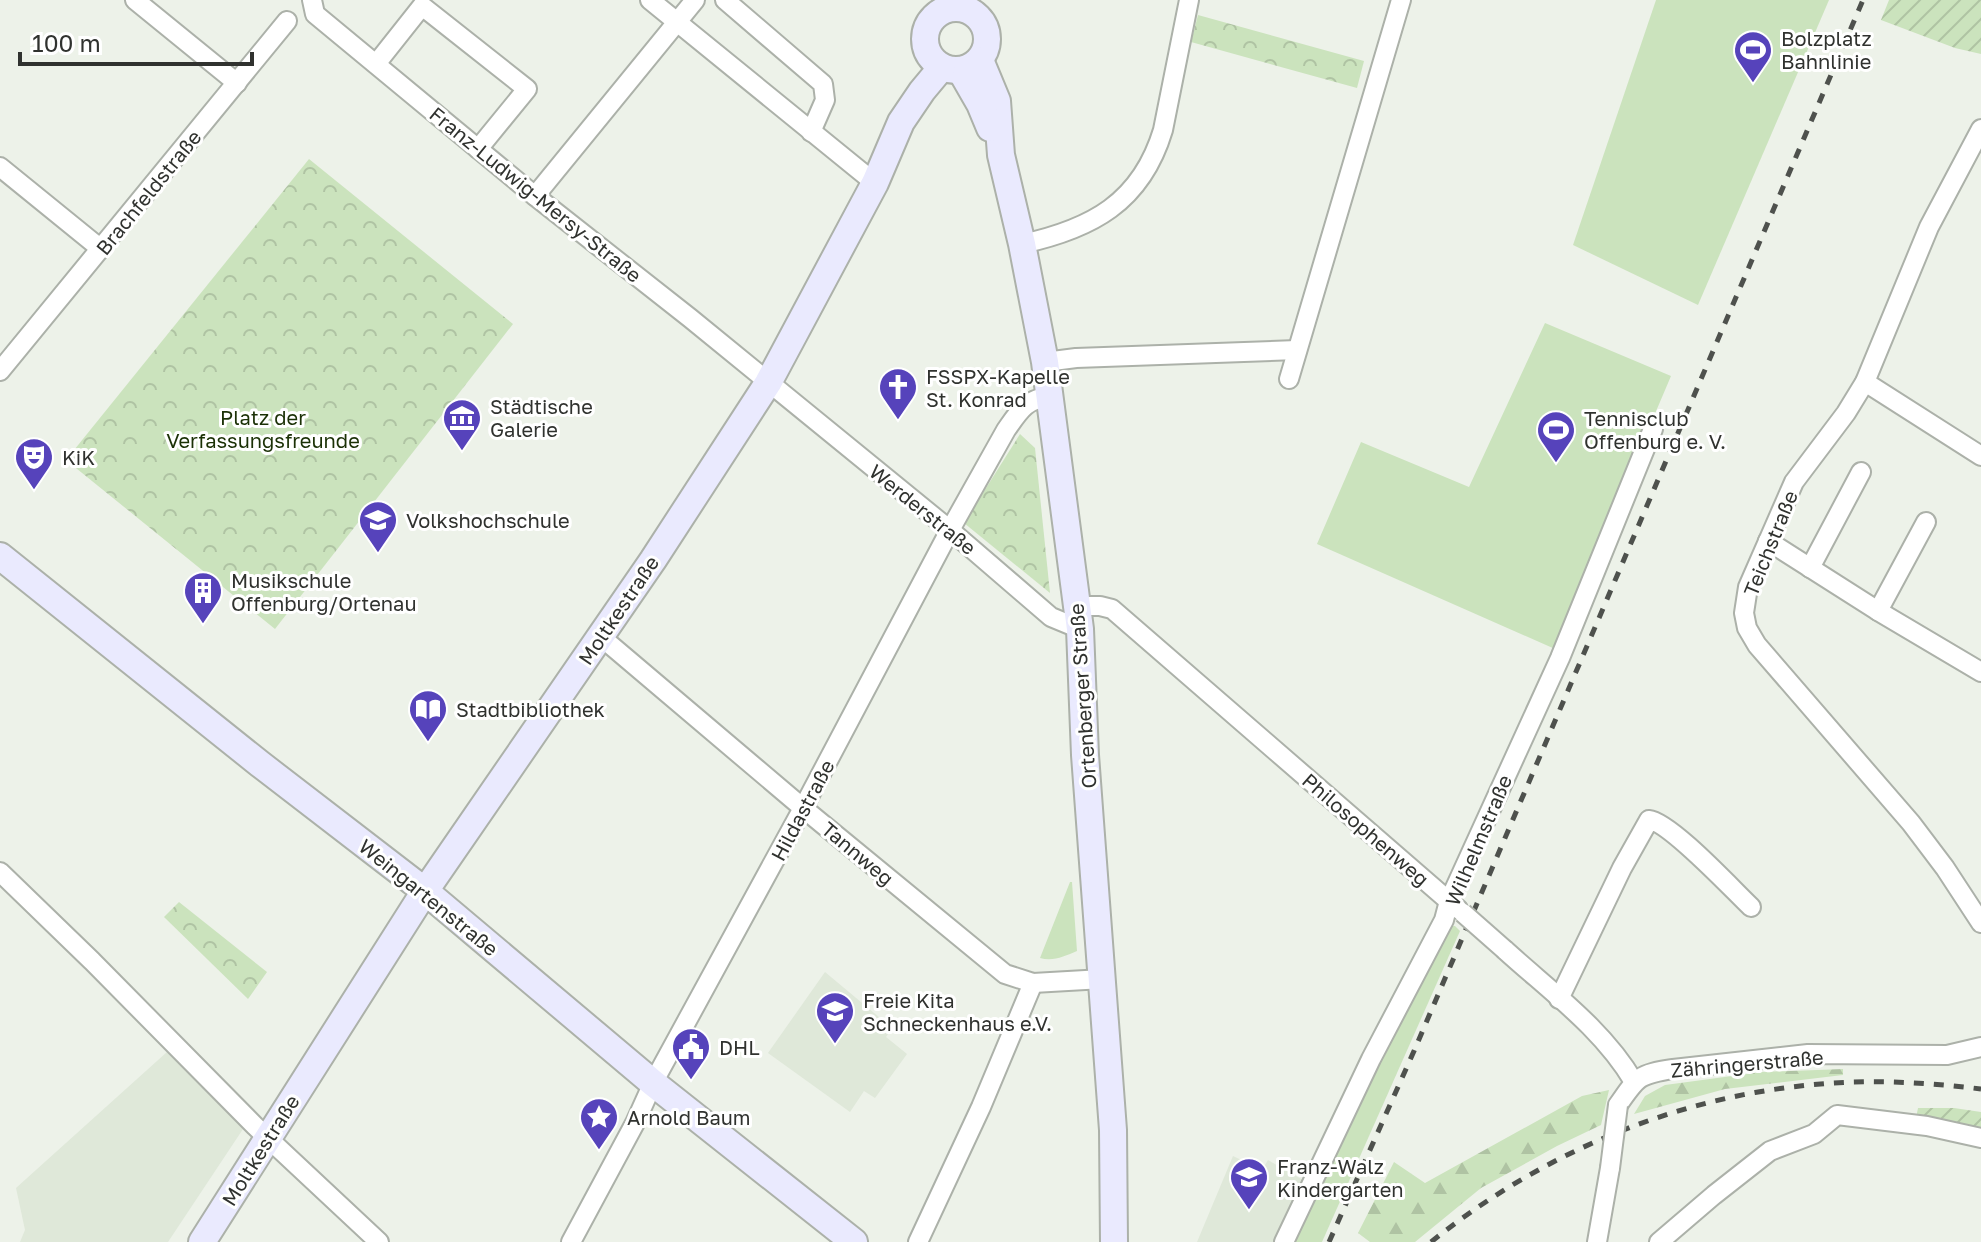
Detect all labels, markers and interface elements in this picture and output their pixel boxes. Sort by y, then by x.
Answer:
scale bar [20,16,252,66]
place label: Bolzplatz Bahnlinie [1781,26,1872,73]
text: 100 m [32,28,101,57]
sports icon: Bolzplatz Bahnlinie [1732,29,1774,84]
street label: Franz-Ludwig-Mersy-Straße [425,101,647,287]
street label: Brachfeldstraße [90,125,206,259]
place label: FSSPX-Kapelle St. Konrad [926,364,1070,411]
church icon: FSSPX-Kapelle St. Konrad [877,366,919,421]
place label: Städtische Galerie [490,394,593,441]
museum icon: Städtische Galerie [441,397,483,452]
park label: Platz der Verfassungsfreunde [166,405,360,452]
place label: Tennisclub Offenburg e. V. [1584,406,1726,453]
sports icon: Tennisclub Offenburg e. V. [1535,409,1577,464]
theatre icon: KiK [13,436,55,491]
place label: KiK [62,445,95,469]
street label: Werderstraße [865,459,981,559]
street label: Teichstraße [1738,487,1802,599]
school or university icon: Volkshochschule [357,499,399,554]
place label: Volkshochschule [406,508,570,532]
street label: Moltkestraße [573,551,663,669]
place label: Musikschule Offenburg/Ortenau [231,568,417,615]
building icon: Musikschule Offenburg/Ortenau [182,570,224,625]
street label: Ortenberger Straße [1064,603,1100,789]
library icon: Stadtbibliothek [407,688,449,743]
place label: Stadtbibliothek [456,697,605,721]
street label: Hildastraße [765,755,839,865]
street label: Philosophenweg [1298,768,1434,890]
street label: Wilhelmstraße [1440,771,1516,909]
street label: Tannweg [817,816,899,890]
street label: Weingartenstraße [355,834,503,960]
place label: Freie Kita Schneckenhaus e.V. [863,988,1052,1035]
school or university icon: Freie Kita Schneckenhaus e.V. [814,990,856,1045]
public building icon: DHL [670,1026,712,1081]
place label: DHL [719,1035,760,1059]
street label: Zähringerstraße [1670,1044,1824,1082]
street label: Moltkestraße [216,1090,304,1210]
place icon: Arnold Baum [578,1096,620,1151]
place label: Arnold Baum [627,1105,751,1129]
place label: Franz-Walz Kindergarten [1277,1154,1404,1201]
school or university icon: Franz-Walz Kindergarten [1228,1156,1270,1211]

